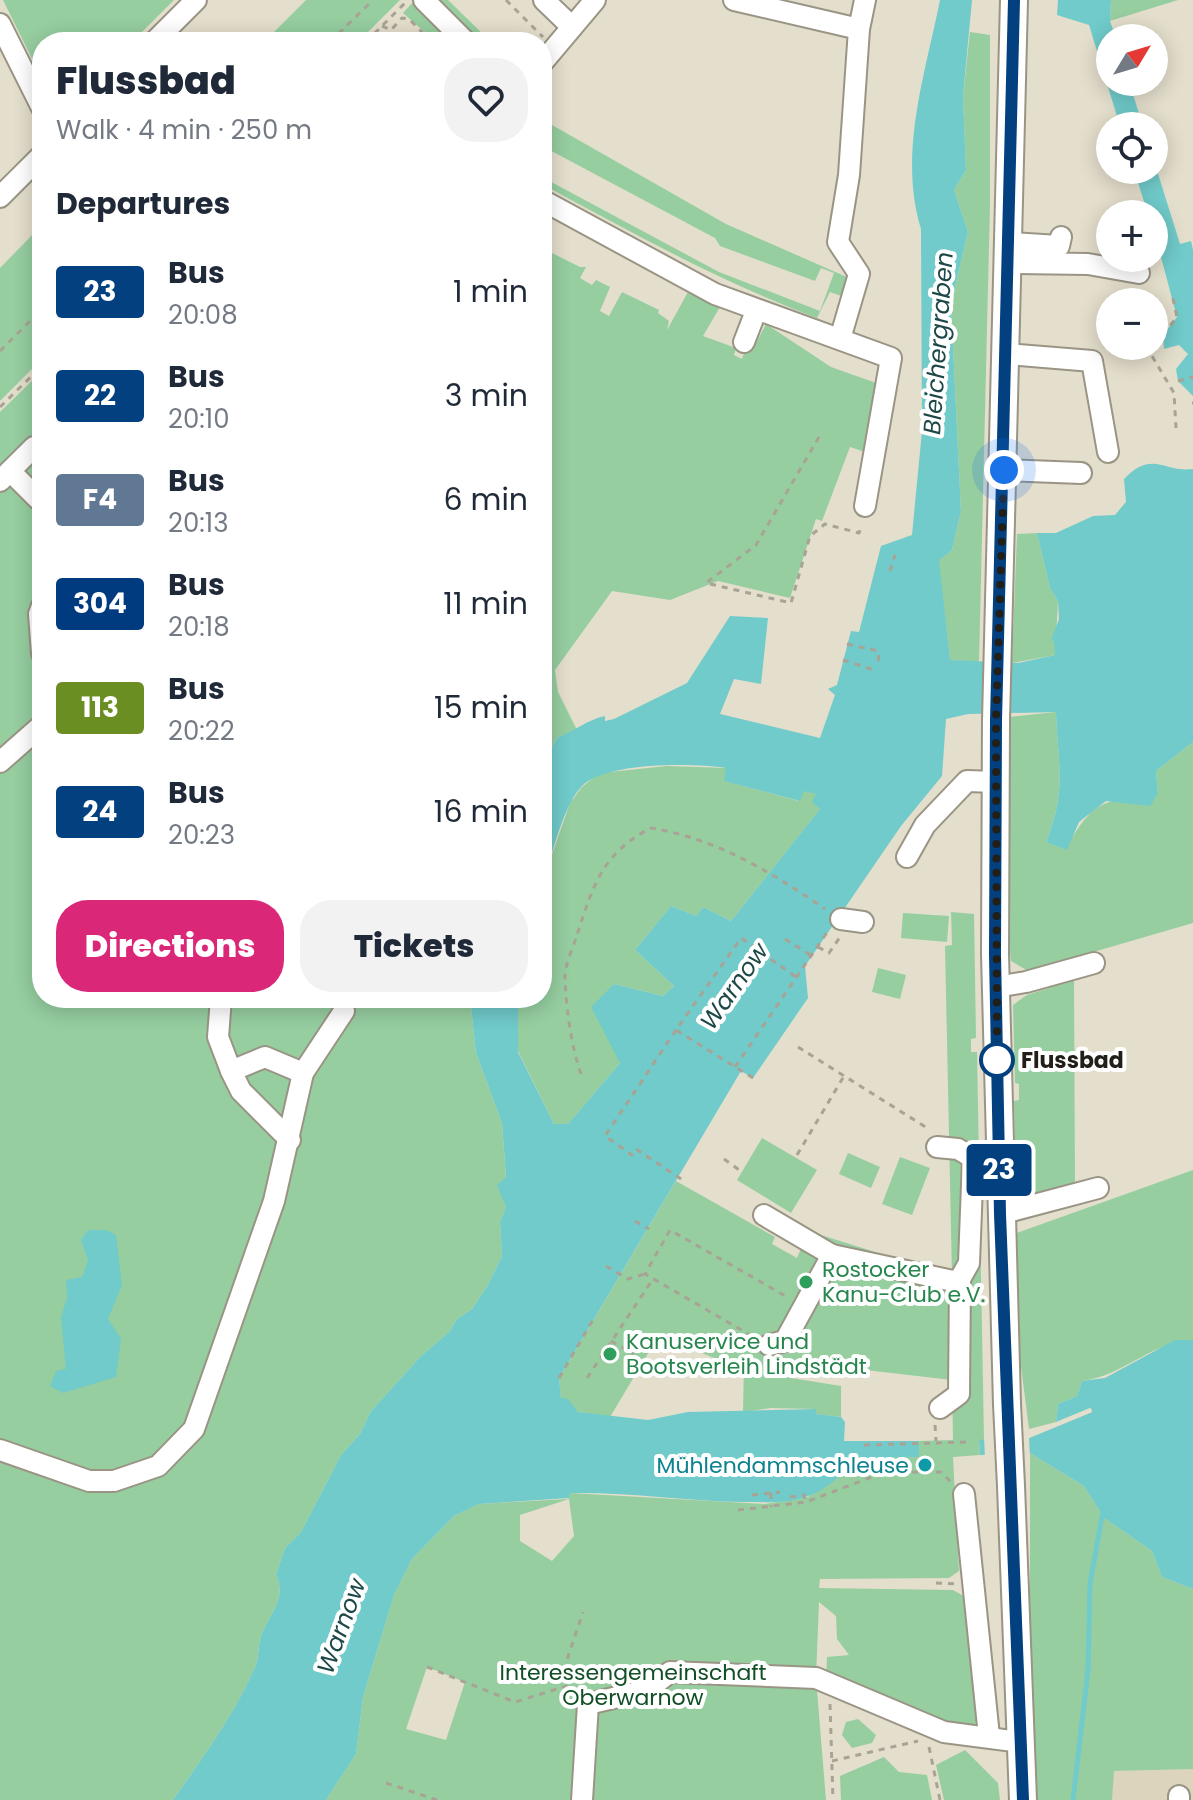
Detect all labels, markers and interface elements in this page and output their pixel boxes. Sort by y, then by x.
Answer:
north arrow [1096,24,1168,96]
map controls [1096,24,1168,360]
text: Flussbad [56,54,236,107]
button: heart [444,58,528,142]
text: Walk · 4 min · 250 m [56,112,312,148]
button: locate [1096,112,1168,184]
text: Departures [56,182,230,225]
button: + [1096,200,1168,272]
text: Bus [168,251,225,294]
water label: Bleichergraben [915,251,961,435]
text: 1 min [453,270,528,313]
text: 23 [84,272,116,311]
button: − [1096,288,1168,360]
text: 20:08 [168,297,238,333]
text: Bus [168,355,225,398]
text: 3 min [445,374,528,417]
text: 22 [84,376,116,415]
text: 20:10 [168,401,229,437]
your location [984,450,1024,490]
text: Bus [168,459,225,502]
text: 6 min [443,478,528,521]
text: F4 [83,480,117,519]
text: 20:13 [168,505,228,541]
text: Bus [168,563,225,606]
text: 11 min [443,582,528,625]
text: 304 [73,584,127,623]
text: 20:18 [168,609,230,645]
text: Bus [168,667,225,710]
text: 15 min [434,686,528,729]
text: 113 [81,688,119,727]
text: 20:22 [168,713,235,749]
text: Bus [168,771,225,814]
text: 16 min [434,790,528,833]
text: 24 [83,792,117,831]
text: 20:23 [168,817,235,853]
button: Directions [56,900,284,992]
button: Tickets [300,900,528,992]
water label: Warnow [692,935,777,1036]
marker: Flussbad [980,1043,1014,1077]
place label: Flussbad [1021,1045,1124,1076]
line badge: 23 [963,1144,1035,1196]
text: 23 [983,1150,1015,1189]
place label: Rostocker Kanu-Club e.V. [822,1254,985,1310]
marker: Rostocker Kanu-Club e.V. [797,1273,815,1291]
place label: Kanuservice und Bootsverleih Lindstädt [626,1326,867,1382]
marker: Kanuservice und Bootsverleih Lindstädt [601,1345,619,1363]
place label: Mühlendammschleuse [657,1450,909,1481]
marker: Mühlendammschleuse [916,1456,934,1474]
water label: Warnow [309,1573,374,1678]
park label: Interessengemeinschaft Oberwarnow [499,1657,767,1713]

